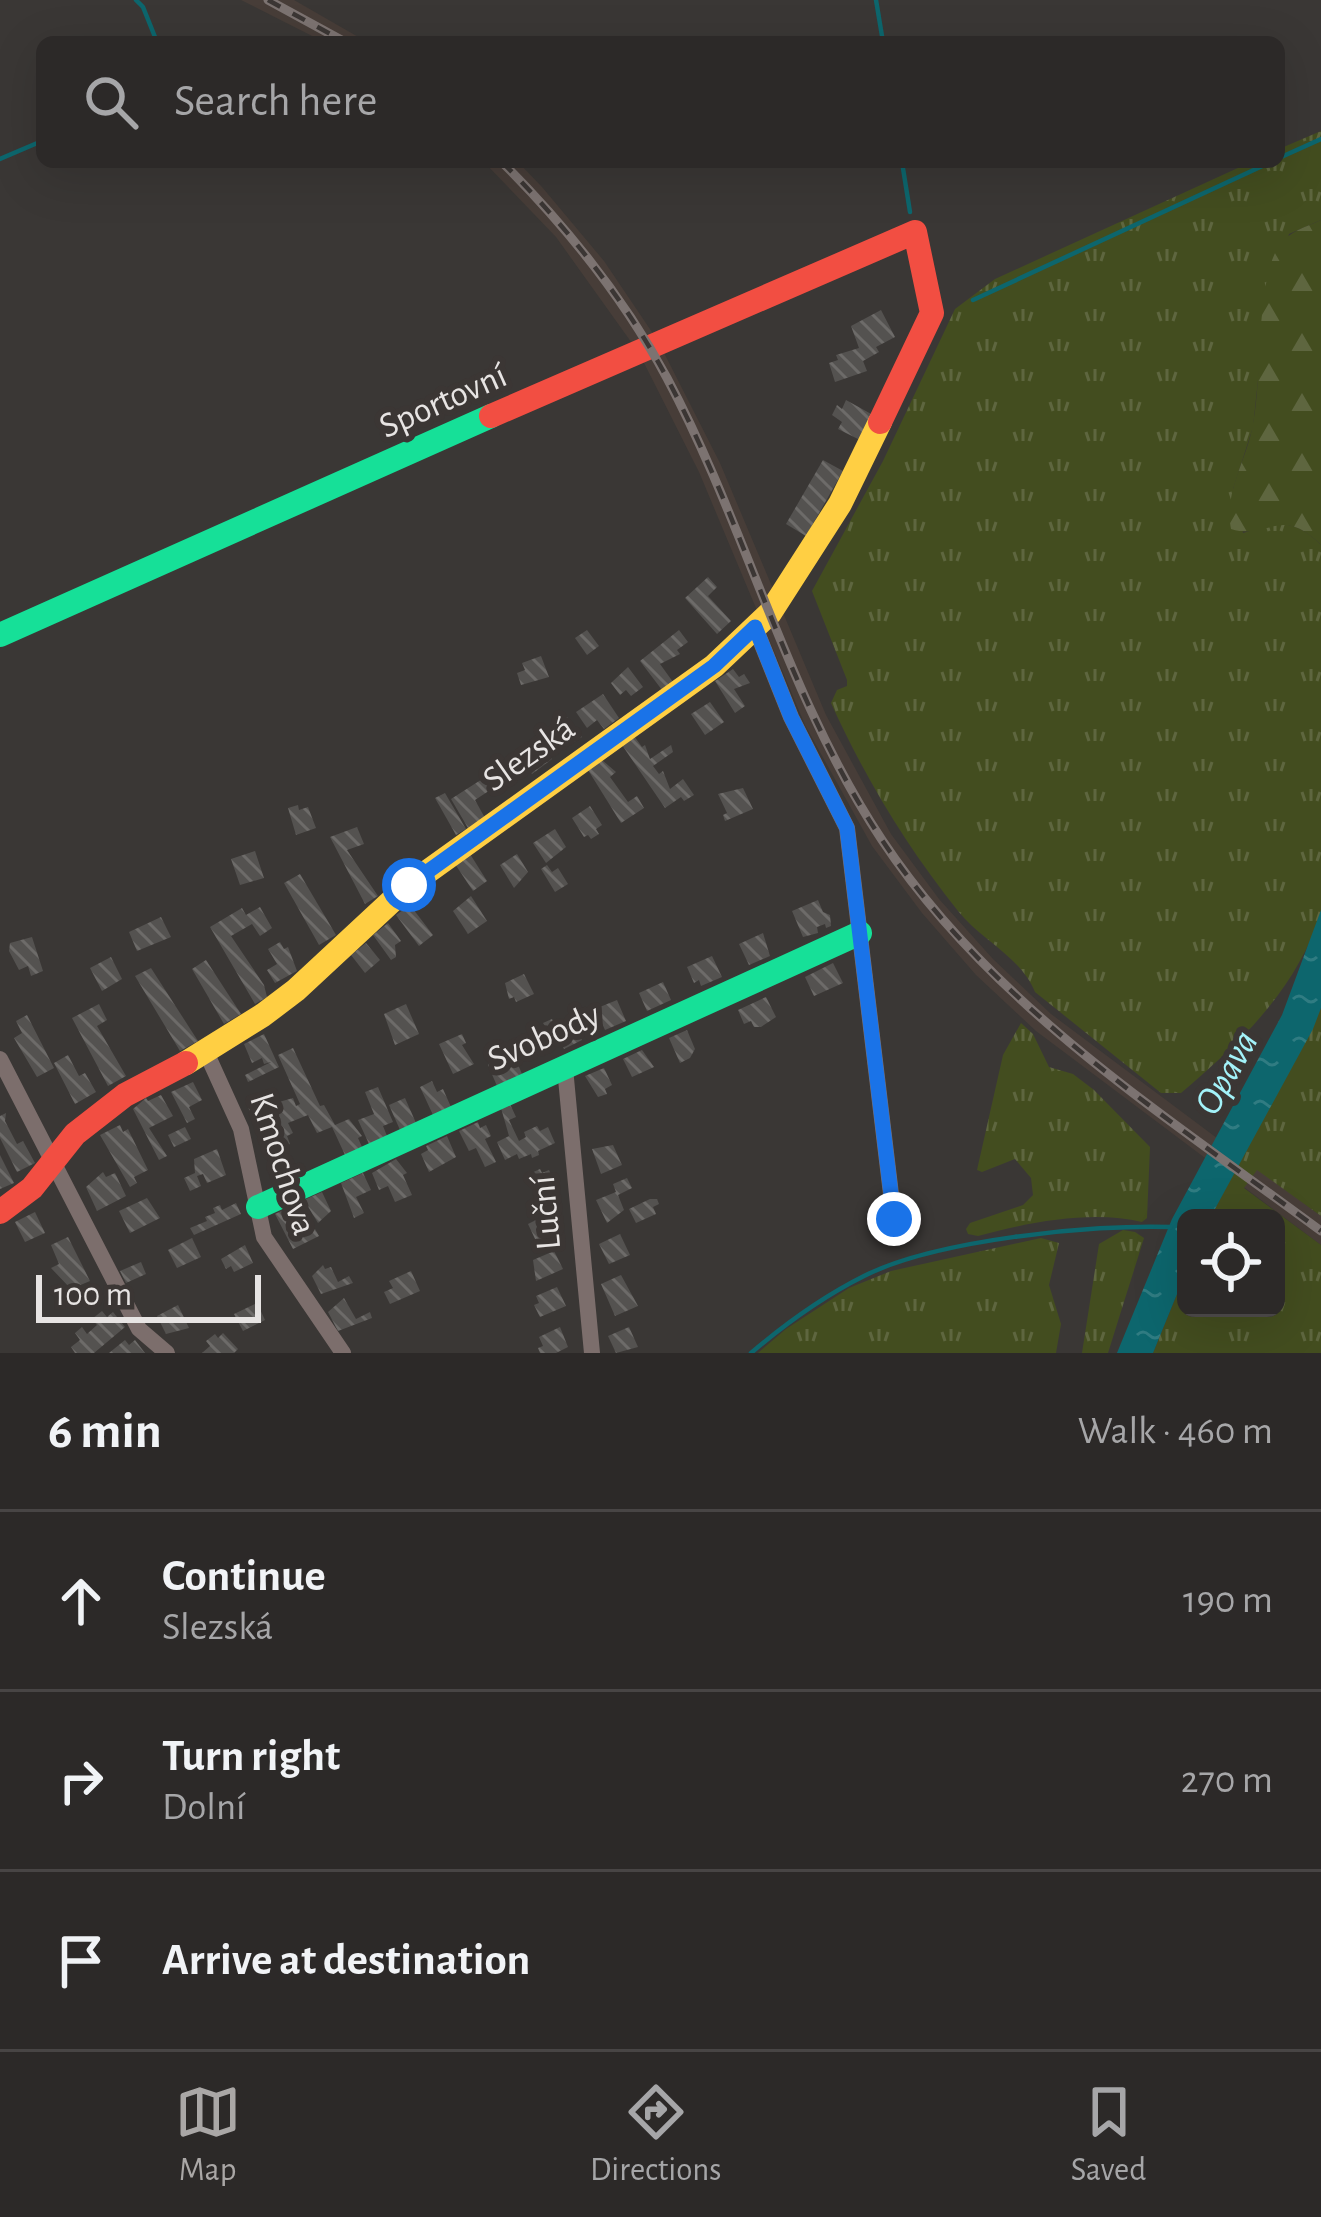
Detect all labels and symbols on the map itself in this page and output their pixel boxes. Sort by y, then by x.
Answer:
street label: Sportovní [374,357,512,445]
street label: Slezská [477,710,581,798]
route start [382,858,436,912]
street label: Svobody [482,996,606,1078]
water label: Opava [1188,1024,1266,1122]
street label: Kmochova [243,1089,323,1239]
street label: Luční [525,1174,567,1251]
route end [867,1192,921,1246]
scale bar [36,1269,261,1322]

